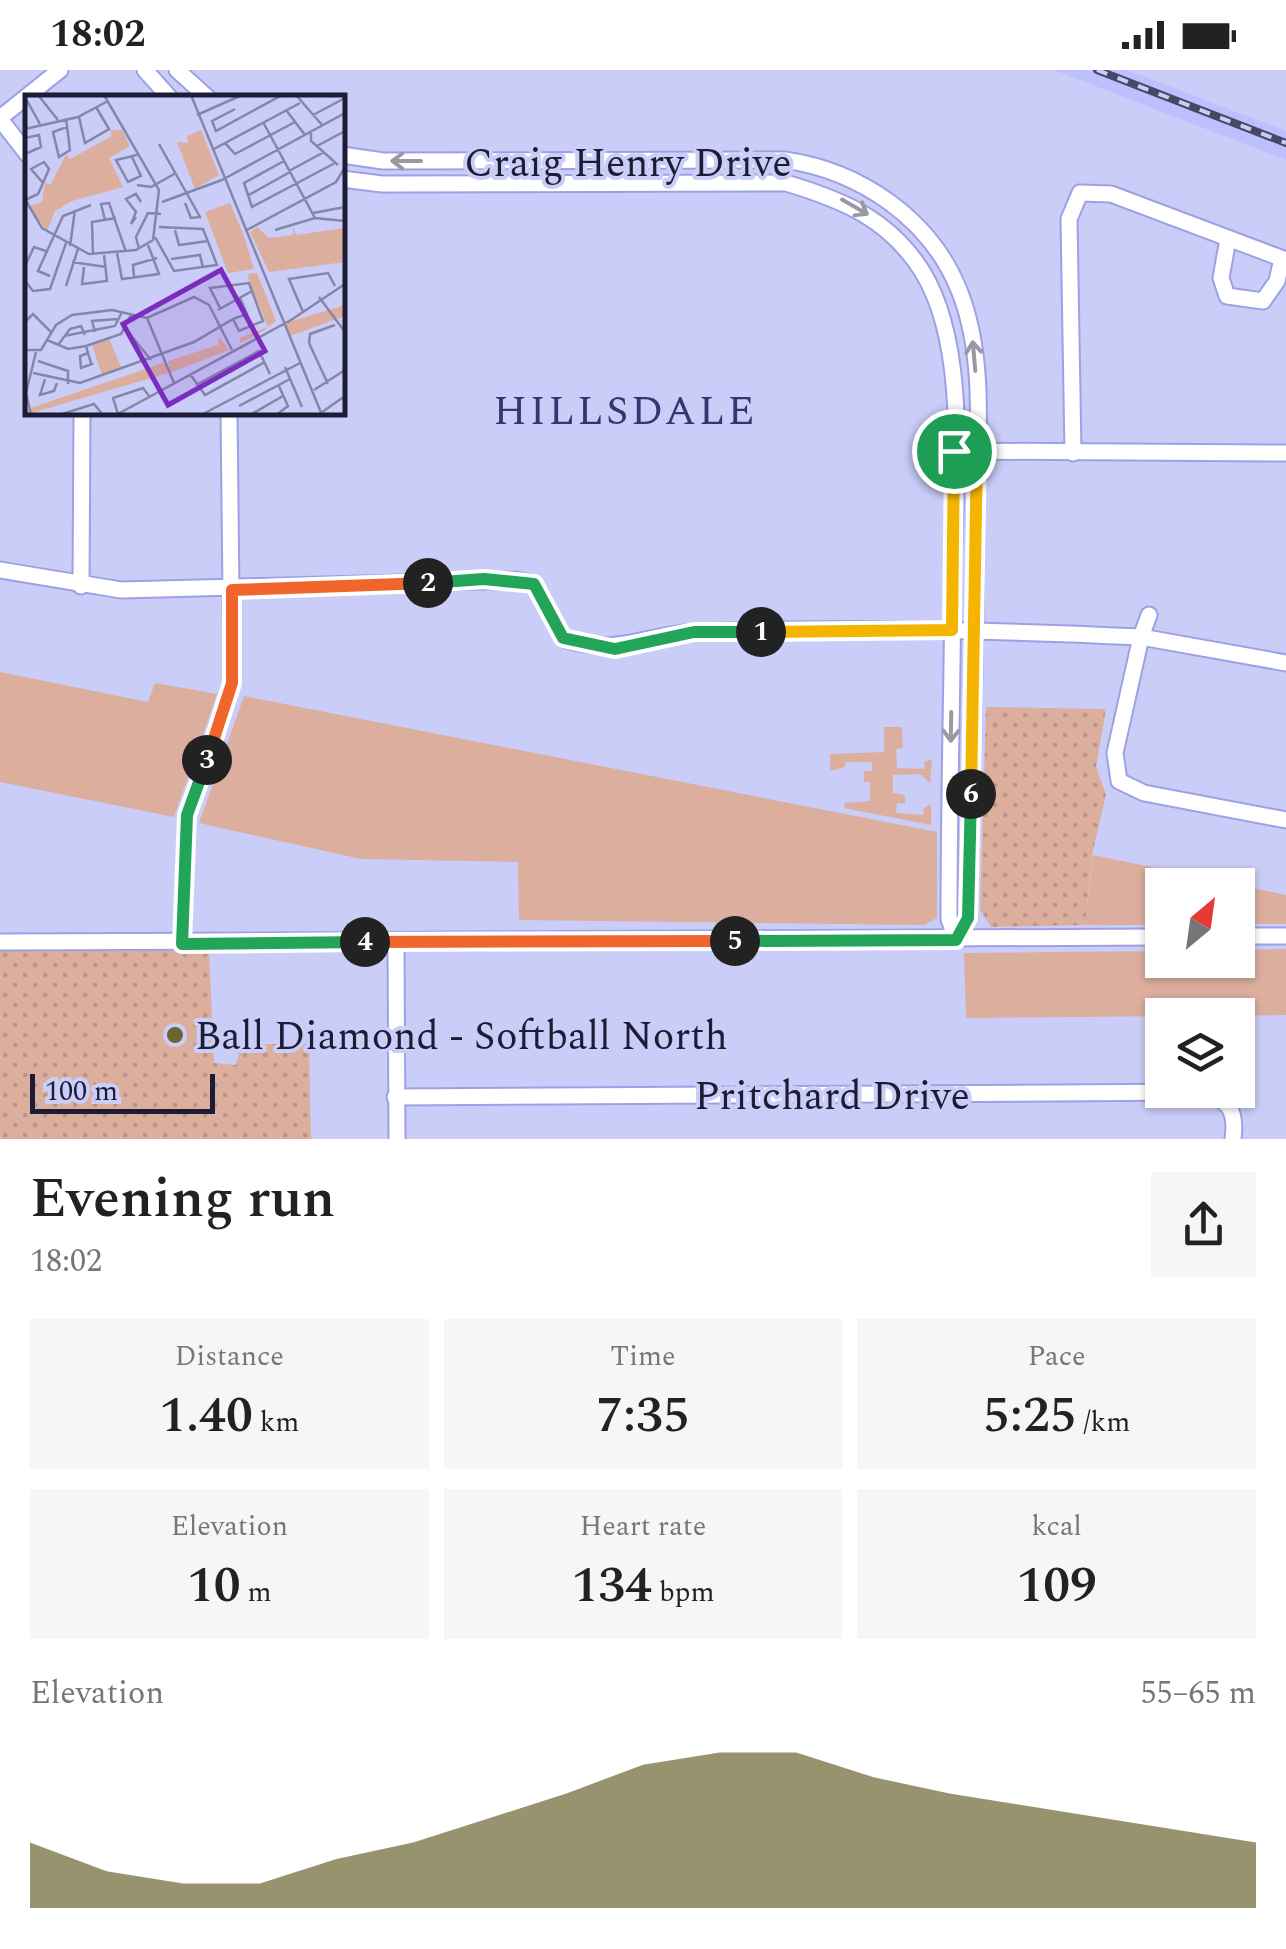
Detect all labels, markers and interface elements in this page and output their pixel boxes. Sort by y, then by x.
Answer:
text: 18:02 [50,6,145,64]
inset map [25,95,345,415]
street label: Craig Henry Drive [464,134,792,195]
one-way arrow [390,152,422,170]
one-way arrow [840,198,869,218]
one-way arrow [964,340,983,372]
district label: HILLSDALE [493,380,757,443]
pin [912,409,997,494]
icon: arrive [927,424,982,479]
pin: 2 [403,558,453,608]
text: 2 [420,561,436,604]
pin: 1 [736,607,786,657]
text: 1 [753,610,769,653]
one-way arrow [941,711,960,743]
pin: 3 [182,735,232,785]
text: 3 [199,738,215,781]
pin: 6 [946,769,996,819]
text: 6 [963,772,979,815]
north arrow [1145,868,1255,978]
map controls [1145,868,1255,1108]
pin: 5 [710,916,760,966]
pin: 4 [340,917,390,967]
text: 5 [727,919,743,962]
text: 4 [357,920,373,963]
button: layers [1145,998,1255,1108]
place label: Ball Diamond - Softball North [195,1007,728,1068]
marker: Ball Diamond - Softball North [164,1024,186,1046]
street label: Pritchard Drive [694,1067,970,1128]
scale bar [30,1069,215,1114]
text: 100 m [45,1070,118,1113]
text: Evening run [30,1158,335,1241]
button: share [1151,1172,1256,1277]
text: 18:02 [30,1237,102,1286]
text: Distance [175,1335,284,1378]
text: Time [610,1335,676,1378]
text: Pace [1028,1335,1086,1378]
text: 1.40 [159,1378,253,1454]
text: 7:35 [596,1378,690,1454]
text: 5:25 [983,1378,1077,1454]
text: km [253,1401,299,1444]
text: /km [1077,1401,1130,1444]
text: Elevation [171,1505,288,1548]
text: Heart rate [580,1505,706,1548]
text: kcal [1032,1505,1082,1548]
text: 10 [187,1548,241,1624]
text: 134 [571,1548,652,1624]
text: 109 [1016,1548,1097,1624]
text: m [241,1571,272,1614]
text: bpm [652,1571,715,1614]
text: Elevation [30,1669,164,1718]
text: 55–65 m [1140,1669,1256,1718]

